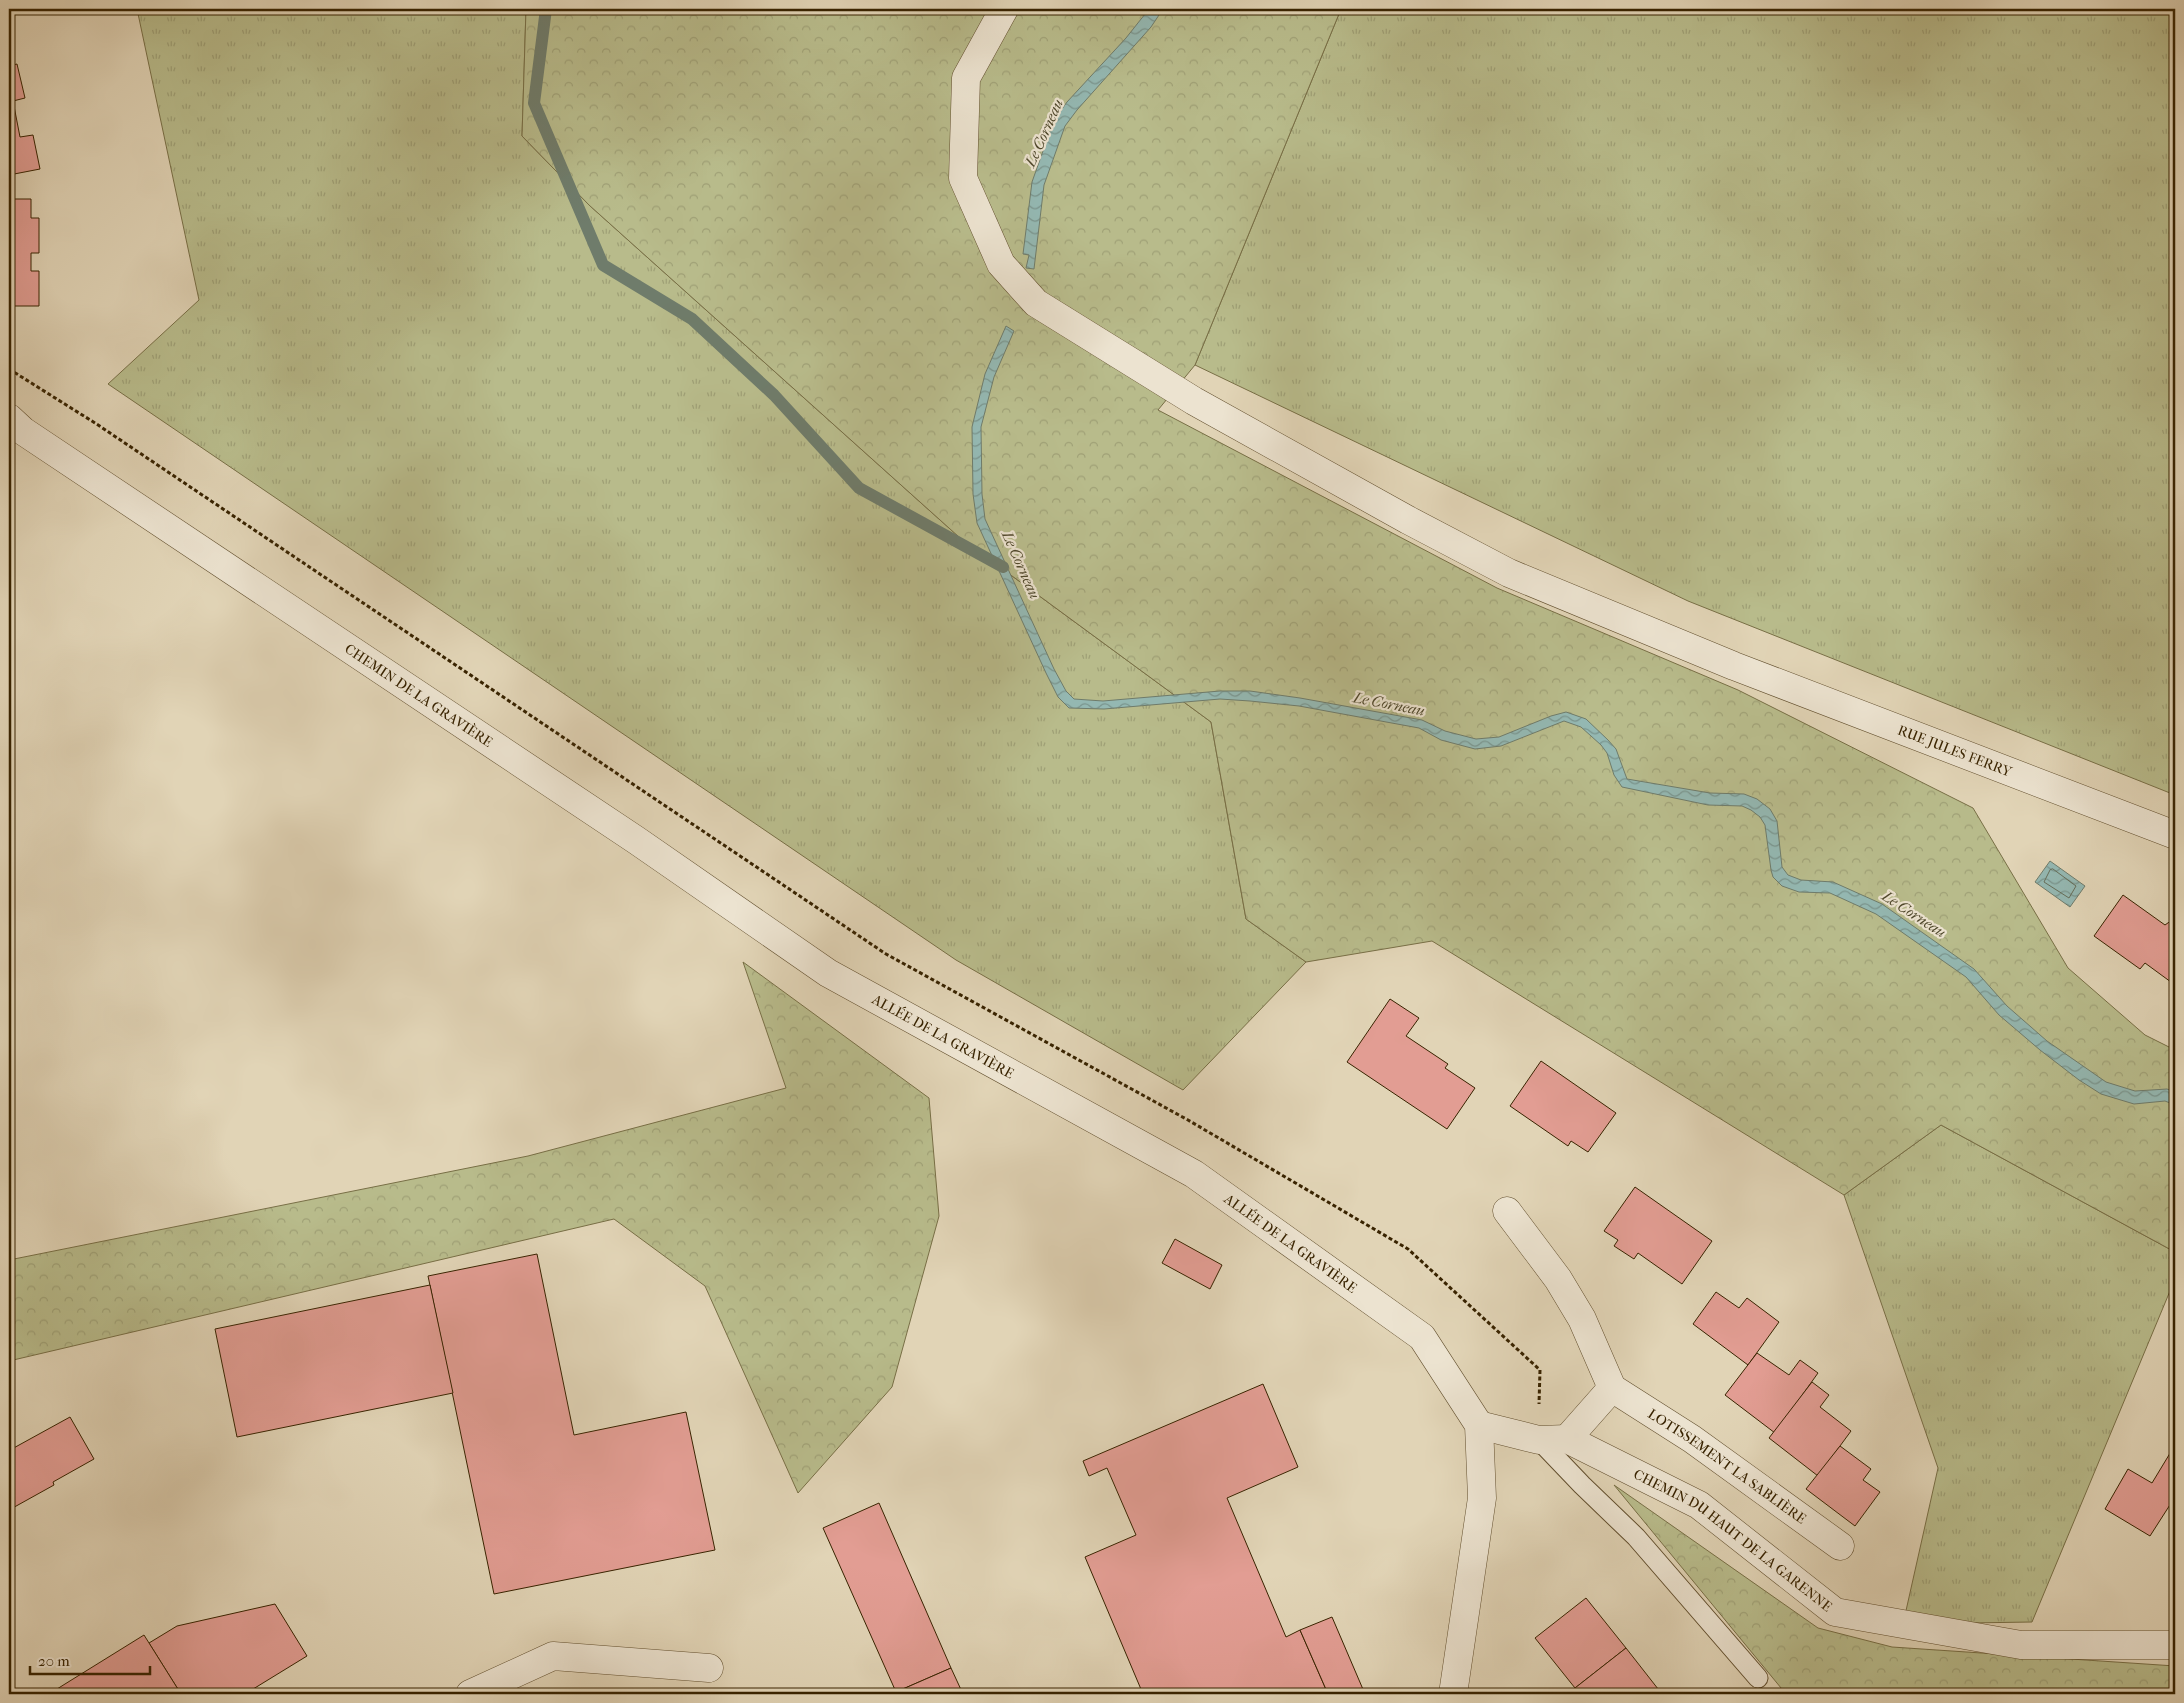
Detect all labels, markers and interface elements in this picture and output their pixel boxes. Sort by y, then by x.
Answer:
water label: Le Corneau [1021,96,1067,171]
water label: Le Corneau [998,527,1044,602]
street label: CHEMIN DE LA GRAVIÈRE [342,640,496,751]
water label: Le Corneau [1351,688,1426,720]
street label: RUE JULES FERRY [1895,721,2015,780]
water label: Le Corneau [1878,886,1949,941]
street label: ALLÉE DE LA GRAVIÈRE [869,990,1017,1082]
street label: ALLÉE DE LA GRAVIÈRE [1220,1189,1361,1297]
street label: LOTISSEMENT LA SABLIÈRE [1645,1405,1810,1527]
street label: CHEMIN DU HAUT DE LA GARENNE [1631,1465,1836,1615]
scale bar [30,1643,150,1675]
text: 20 m [38,1652,70,1670]

